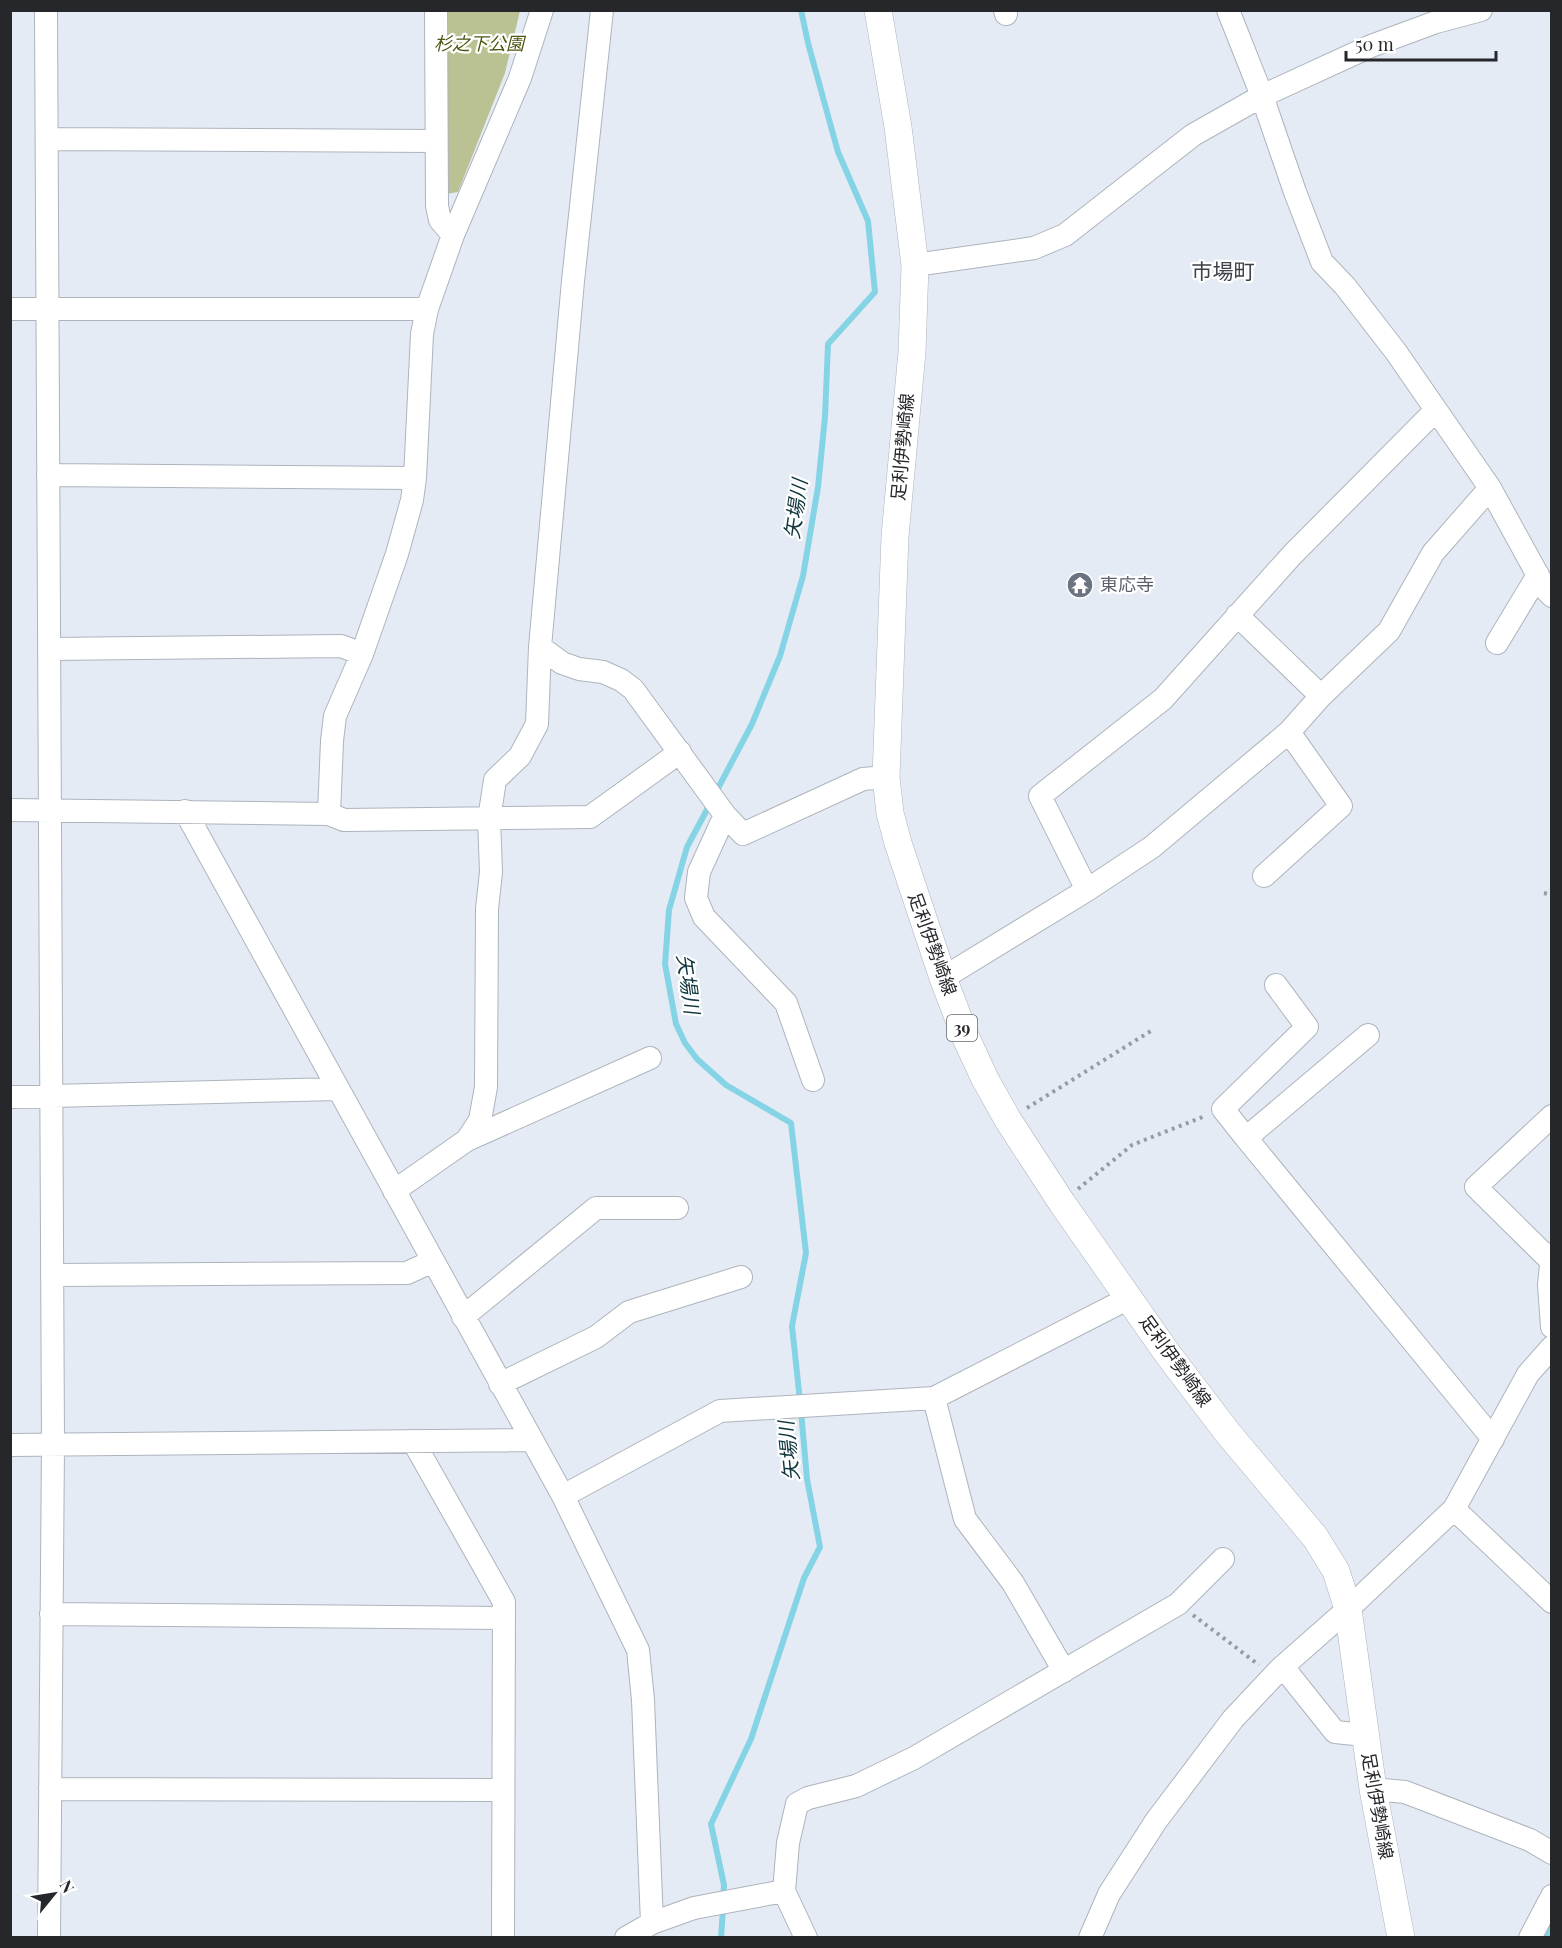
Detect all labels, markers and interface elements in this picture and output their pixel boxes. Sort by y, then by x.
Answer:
scale bar [1346,24,1496,62]
park label: 杉之下公園 [434,31,527,55]
text: 50 m [1355,32,1394,56]
district label: 市場町 [1192,256,1255,284]
street label: 足利伊勢崎線 [885,392,919,502]
water label: 矢場川 [777,475,812,540]
temple icon: 東応寺 [1065,570,1095,600]
place label: 東応寺 [1100,572,1154,596]
street label: 足利伊勢崎線 [903,889,963,999]
water label: 矢場川 [672,952,707,1017]
road number: 39 [947,1015,977,1041]
street label: 足利伊勢崎線 [1134,1310,1217,1411]
water label: 矢場川 [771,1418,804,1482]
street label: 足利伊勢崎線 [1357,1751,1399,1861]
north arrow [24,1864,84,1924]
text: N [55,1876,80,1897]

